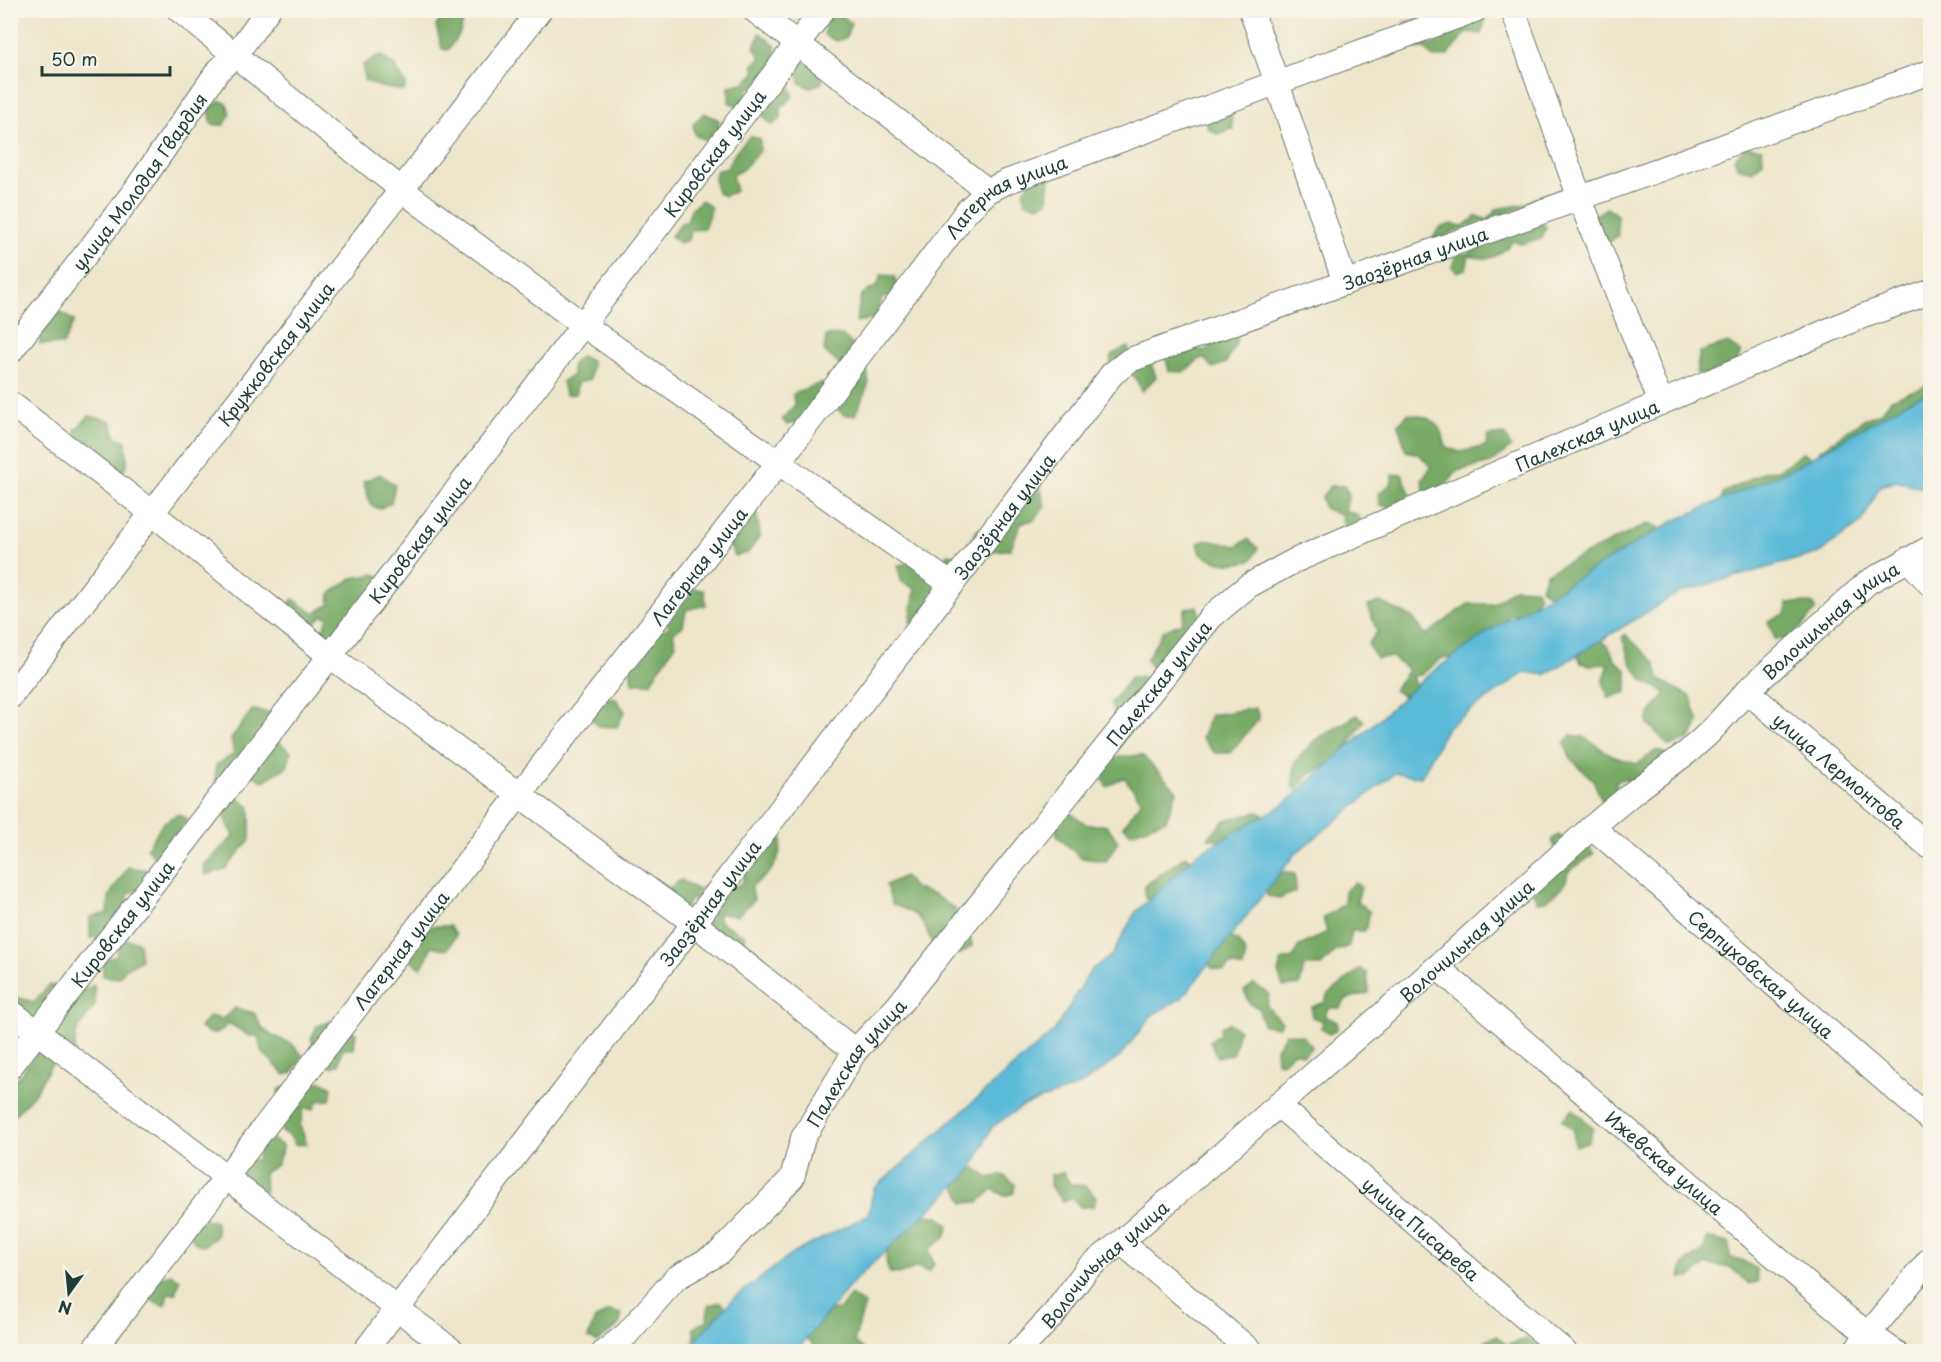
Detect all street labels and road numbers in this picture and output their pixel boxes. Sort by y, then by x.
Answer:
street label: Кировская улица [657,83,772,222]
street label: улица Молодая Гвардия [65,87,213,276]
street label: Лагерная улица [938,147,1071,244]
street label: Заозёрная улица [1339,219,1492,296]
street label: Кружковская улица [211,275,340,431]
street label: Палехская улица [1511,391,1664,478]
street label: Заозёрная улица [947,447,1061,585]
street label: Кировская улица [362,469,477,609]
street label: Лагерная улица [643,500,753,630]
street label: Волочильная улица [1756,554,1904,685]
street label: Палехская улица [1099,614,1217,751]
street label: улица Лермонтова [1767,706,1913,835]
street label: Заозёрная улица [653,833,767,971]
street label: Кировская улица [64,854,180,993]
street label: Волочильная улица [1393,872,1540,1008]
street label: Лагерная улица [346,884,455,1015]
street label: Серпуховская улица [1683,903,1841,1045]
street label: Палехская улица [799,992,913,1132]
street label: Ижевская улица [1600,1104,1730,1221]
street label: улица Писарева [1357,1170,1487,1287]
street label: Волочильная улица [1034,1193,1175,1334]

